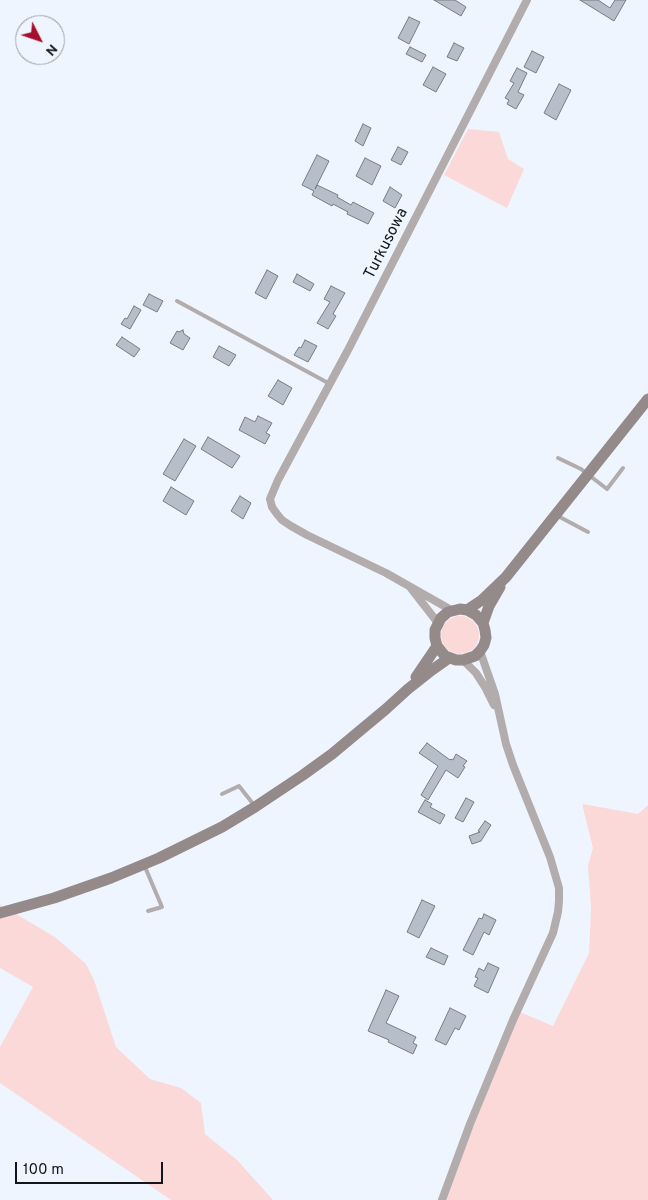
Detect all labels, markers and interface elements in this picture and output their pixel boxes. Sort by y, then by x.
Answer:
north arrow [15,15,65,65]
text: N [41,40,61,59]
street label: Turkusowa [361,205,413,283]
scale bar [18,1152,165,1184]
text: 100 m [23,1161,64,1180]

